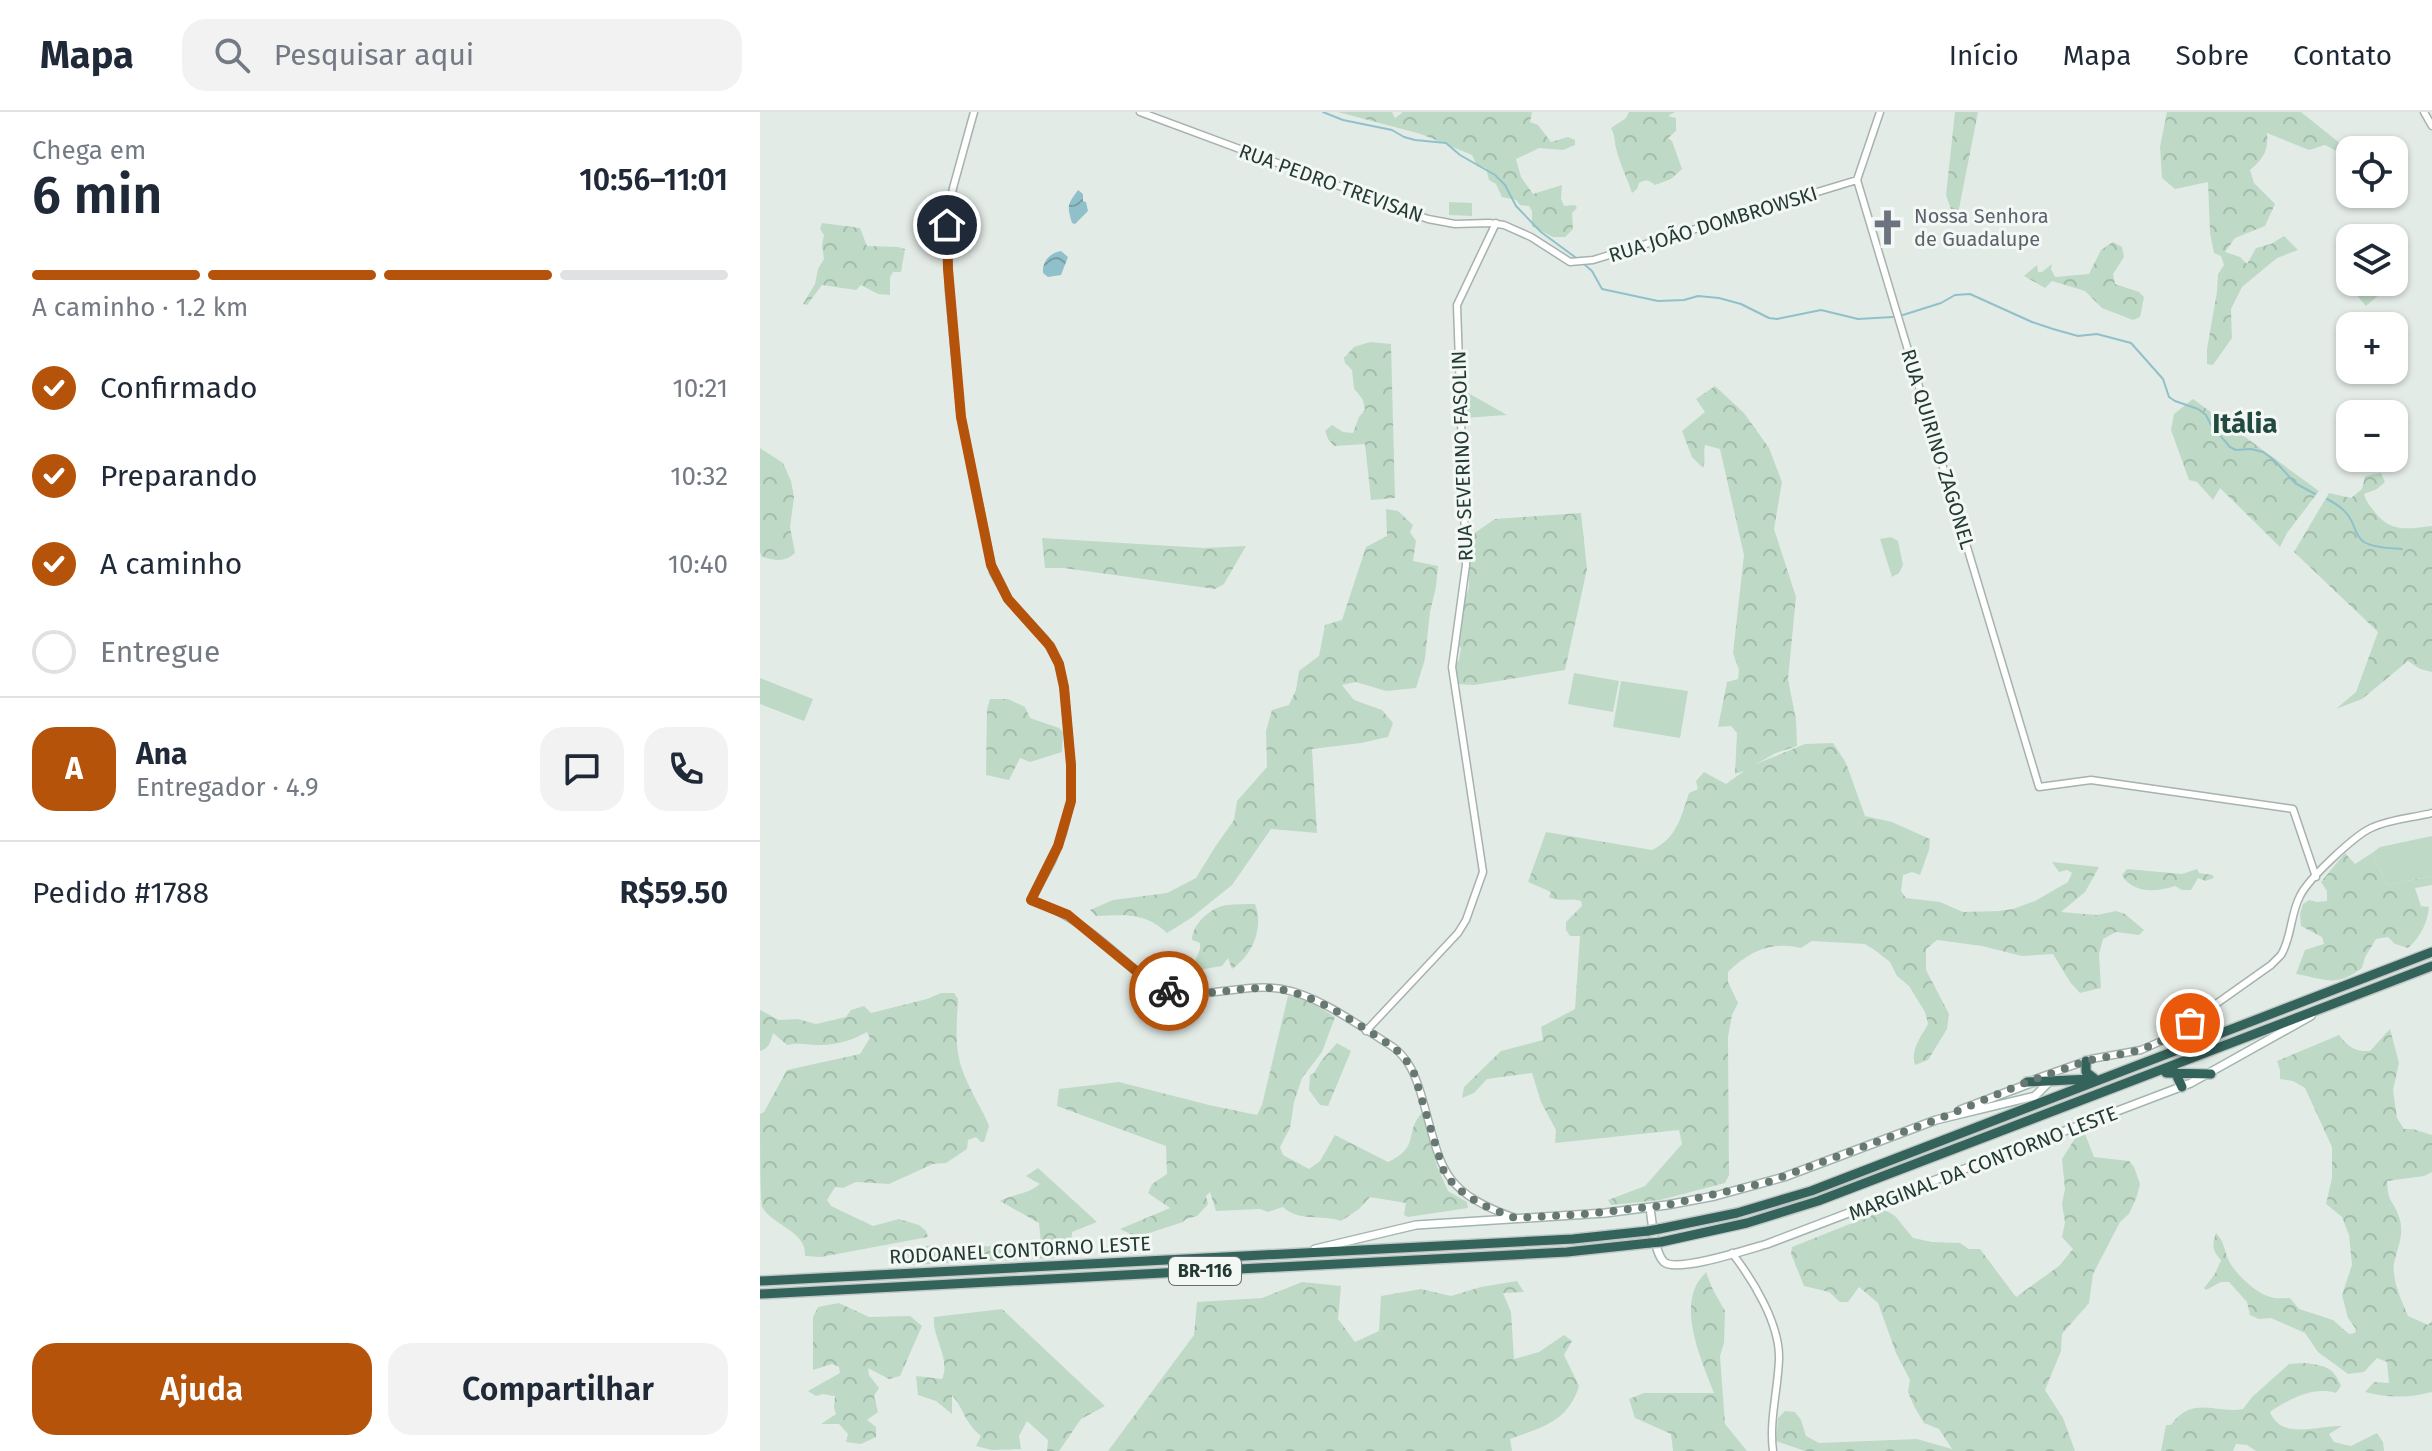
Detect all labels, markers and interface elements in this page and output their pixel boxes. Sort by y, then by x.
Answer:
search box [182,19,742,91]
text: Mapa [40,32,134,78]
icon: search [210,33,254,77]
text: Pesquisar aqui [274,37,474,73]
text: Início [1949,39,2019,72]
text: Mapa [2063,39,2131,72]
text: Sobre [2175,39,2249,72]
text: Contato [2293,39,2392,72]
text: Chega em [32,135,146,166]
map controls [2336,136,2408,472]
button: locate [2336,136,2408,208]
street label: RUA PEDRO TREVISAN [1236,139,1426,227]
text: 10:56–11:01 [579,162,728,198]
text: 6 min [32,164,162,227]
street label: RUA JOÃO DOMBROWSKI [1606,181,1820,267]
pin [913,191,981,259]
icon: home [925,203,969,247]
place label: Nossa Senhora de Guadalupe [1914,204,2049,251]
church icon: Nossa Senhora de Guadalupe [1869,208,1907,246]
button: layers [2336,224,2408,296]
text: A caminho · 1.2 km [32,292,248,323]
button: + [2336,312,2408,384]
street label: RUA QUIRINO ZAGONEL [1896,346,1980,552]
street label: RUA SEVERINO FASOLIN [1446,350,1478,562]
icon: check [32,366,76,410]
text: Confirmado [100,370,258,406]
text: 10:21 [673,373,728,404]
button: − [2336,400,2408,472]
district label: Itália [2212,407,2278,440]
icon: check [32,454,76,498]
text: Preparando [100,458,258,494]
text: 10:32 [670,461,728,492]
icon: check [32,542,76,586]
text: A caminho [100,546,242,582]
text: 10:40 [668,549,728,580]
text: Entregue [100,634,220,670]
button: chat [540,727,624,811]
button: phone [644,727,728,811]
text: Ana [136,736,187,772]
text: A [65,751,83,787]
text: Entregador · 4.9 [136,772,319,803]
text: Pedido #1788 [32,875,209,911]
text: R$59.50 [620,875,728,911]
courier [1129,951,1209,1031]
icon: bike [1147,969,1191,1013]
pin [2156,989,2224,1057]
icon: bag [2168,1001,2212,1045]
street label: MARGINAL DA CONTORNO LESTE [1845,1101,2121,1225]
street label: RODOANEL CONTORNO LESTE [889,1231,1151,1269]
road number: BR-116 [1169,1257,1241,1285]
button: Ajuda [32,1343,372,1435]
button: Compartilhar [388,1343,728,1435]

